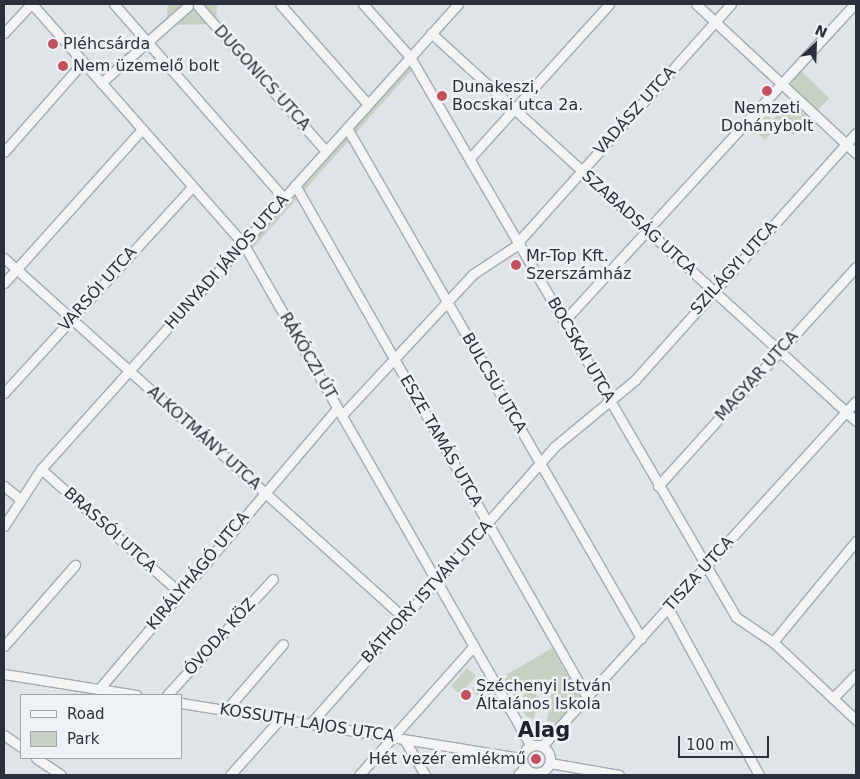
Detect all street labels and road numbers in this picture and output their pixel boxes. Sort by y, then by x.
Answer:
street label: DUGONICS UTCA [210,21,314,135]
street label: VADÁSZ UTCA [590,63,680,159]
street label: SZABADSÁG UTCA [578,166,700,280]
street label: HUNYADI JÁNOS UTCA [161,190,293,334]
street label: SZILÁGYI UTCA [687,217,781,319]
street label: VARSÓI UTCA [55,243,141,335]
street label: BOCSKAI UTCA [543,294,619,406]
street label: RÁKÓCZI ÚT [275,309,341,403]
street label: MAGYAR UTCA [712,327,802,425]
street label: BULCSÚ UTCA [458,330,530,436]
street label: ESZE TAMÁS UTCA [396,372,486,510]
street label: ALKOTMÁNY UTCA [143,382,265,494]
street label: BRASSÓI UTCA [60,483,160,577]
street label: KIRÁLYHÁGÓ UTCA [143,508,253,634]
street label: BÁTHORY ISTVÁN UTCA [358,517,496,667]
street label: TISZA UTCA [660,533,738,615]
street label: ÓVODA KÖZ [180,595,260,679]
street label: KOSSUTH LAJOS UTCA [218,700,396,746]

